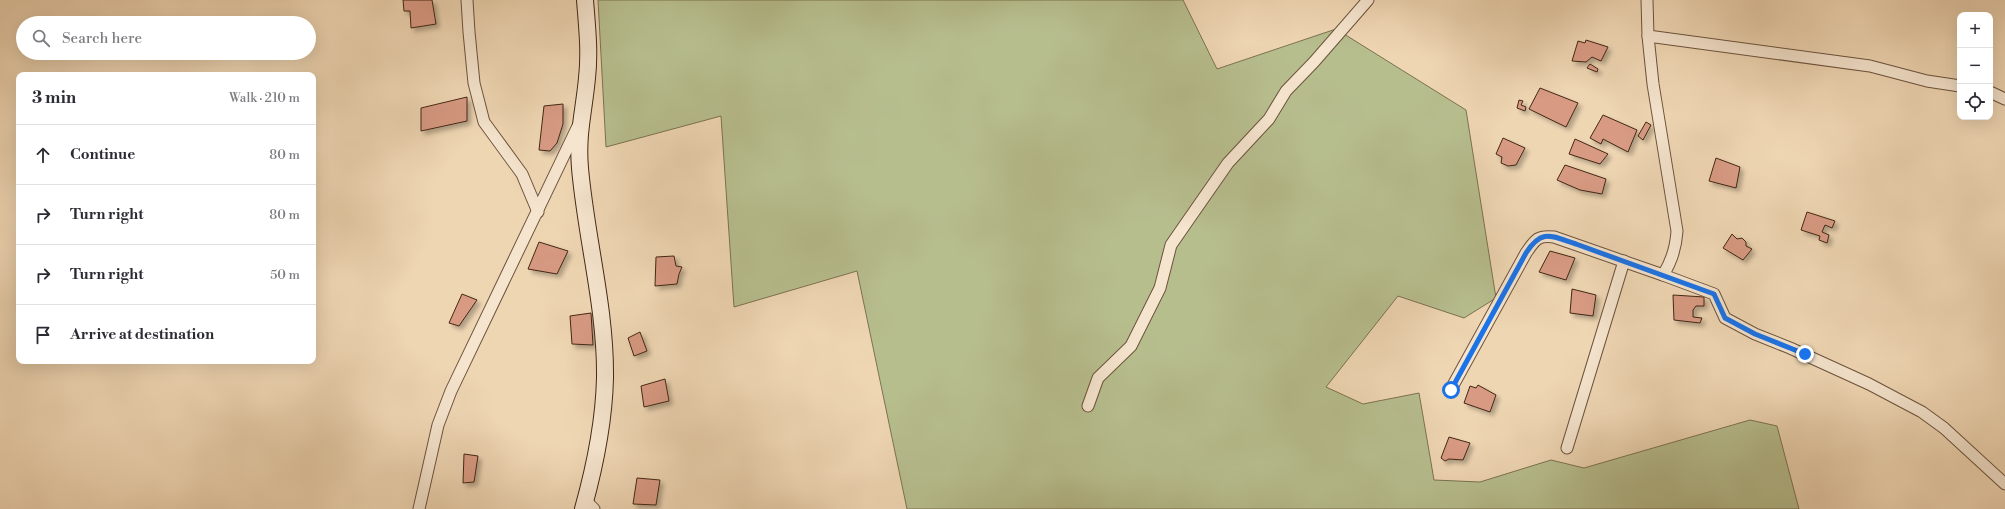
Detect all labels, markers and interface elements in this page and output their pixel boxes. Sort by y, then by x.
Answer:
map controls [1957,12,1993,120]
button: + [1957,12,1993,48]
search box [16,16,316,60]
icon: search [30,27,52,49]
text: Search here [62,29,142,48]
button: − [1957,48,1993,84]
button: locate [1957,84,1993,120]
text: 3 min [32,87,76,109]
text: Walk · 210 m [229,90,300,106]
icon: ahead [32,144,54,166]
text: Continue [70,145,135,164]
text: 80 m [269,147,300,163]
icon: right [32,204,54,226]
text: Turn right [70,205,144,224]
text: 80 m [269,207,300,223]
icon: right [32,264,54,286]
text: Turn right [70,265,144,284]
text: 50 m [270,267,300,283]
icon: arrive [32,324,54,346]
text: Arrive at destination [70,325,214,344]
route end [1796,345,1814,363]
route start [1442,381,1460,399]

